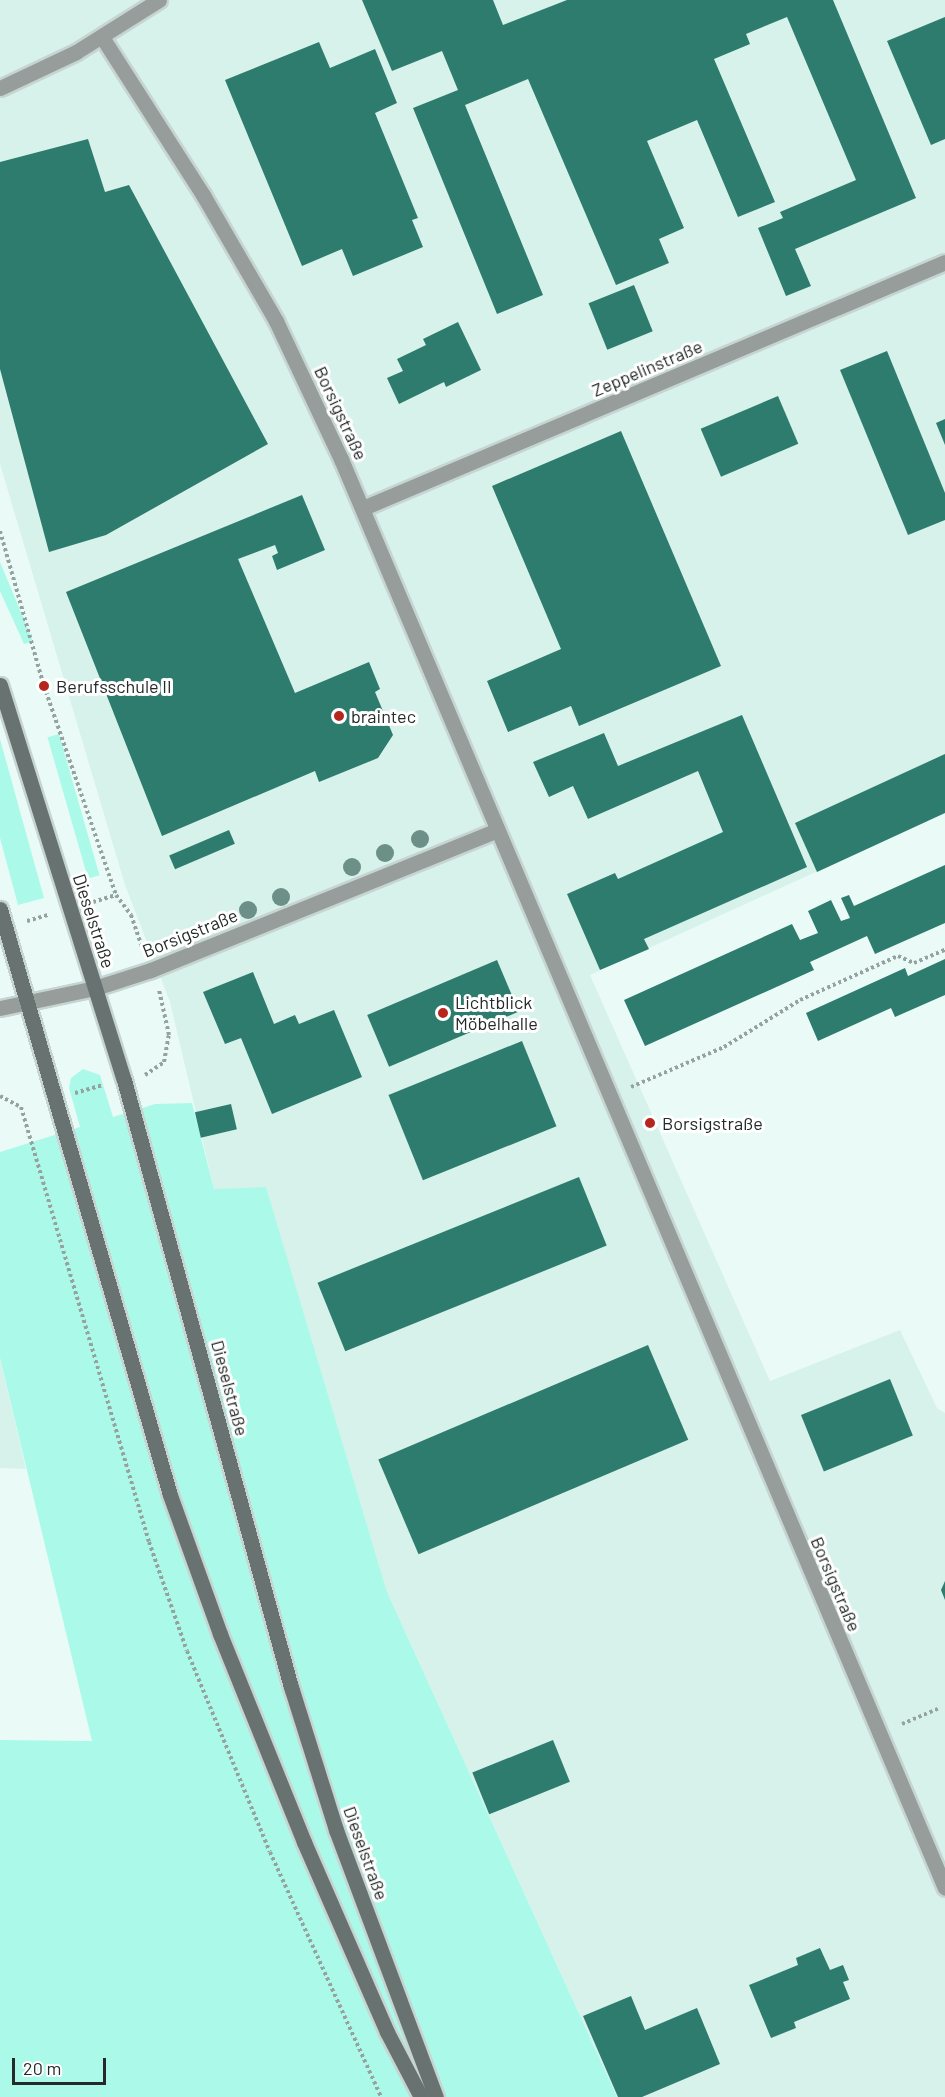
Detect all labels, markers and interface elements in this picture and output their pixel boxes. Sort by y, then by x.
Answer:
street label: Zeppelinstraße [589,335,705,401]
street label: Borsigstraße [310,363,372,463]
place label: Berufsschule II [56,675,172,697]
marker: Berufsschule II [37,679,51,693]
place label: braintec [351,705,416,727]
marker: braintec [332,709,346,723]
street label: Dieselstraße [69,871,119,971]
street label: Borsigstraße [139,904,241,962]
place label: Lichtblick Möbelhalle [455,992,538,1034]
marker: Lichtblick Möbelhalle [436,1006,450,1020]
place label: Borsigstraße [662,1112,763,1134]
marker: Borsigstraße [643,1116,657,1130]
street label: Dieselstraße [207,1338,253,1438]
street label: Borsigstraße [806,1533,866,1635]
street label: Dieselstraße [339,1803,393,1903]
scale bar [15,2046,110,2084]
text: 20 m [23,2057,61,2079]

